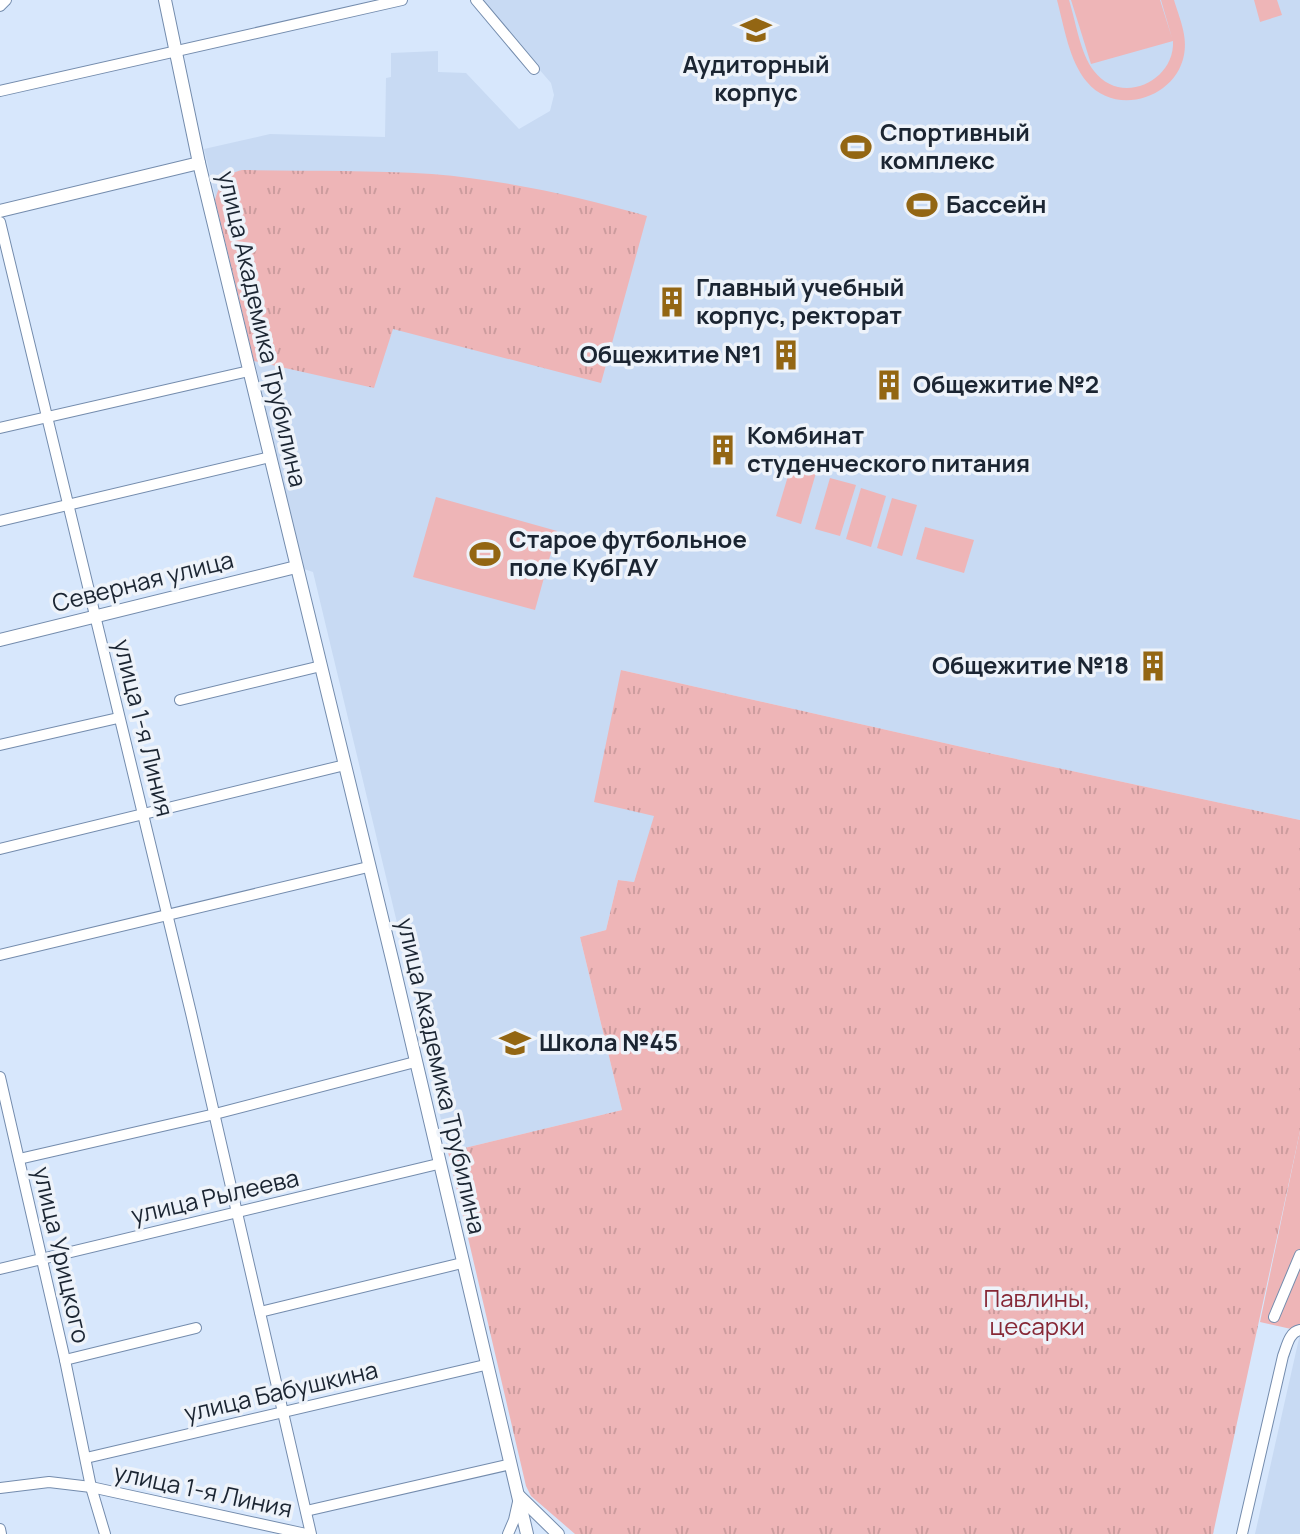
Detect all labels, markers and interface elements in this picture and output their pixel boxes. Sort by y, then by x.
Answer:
school or university icon: Аудиторный корпус [739,13,773,47]
place label: Аудиторный корпус [682,47,830,108]
place label: Спортивный комплекс [880,115,1030,176]
sports icon: Спортивный комплекс [839,130,873,164]
street label: улица Академика Трубилина [211,167,316,490]
place label: Бассейн [946,187,1046,220]
sports icon: Бассейн [905,188,939,222]
place label: Главный учебный корпус, ректорат [696,270,904,331]
building icon: Главный учебный корпус, ректорат [655,285,689,319]
place label: Общежитие №1 [580,337,762,370]
building icon: Общежитие №1 [769,338,803,372]
place label: Общежитие №2 [913,367,1099,400]
building icon: Общежитие №2 [872,368,906,402]
place label: Комбинат студенческого питания [747,418,1030,479]
building icon: Комбинат студенческого питания [706,433,740,467]
place label: Старое футбольное поле КубГАУ [509,522,747,583]
sports icon: Старое футбольное поле КубГАУ [468,537,502,571]
street label: Северная улица [49,542,237,619]
street label: улица 1-я Линия [106,636,182,820]
place label: Общежитие №18 [932,648,1129,681]
building icon: Общежитие №18 [1136,649,1170,683]
street label: улица Академика Трубилина [390,914,495,1237]
place label: Школа №45 [539,1025,678,1058]
school or university icon: Школа №45 [498,1026,532,1060]
street label: улица Рылеева [128,1160,302,1231]
street label: улица Урицкого [26,1163,99,1346]
park label: Павлины, цесарки [984,1281,1090,1342]
street label: улица Бабушкина [181,1352,381,1429]
street label: улица 1-я Линия [111,1455,296,1525]

